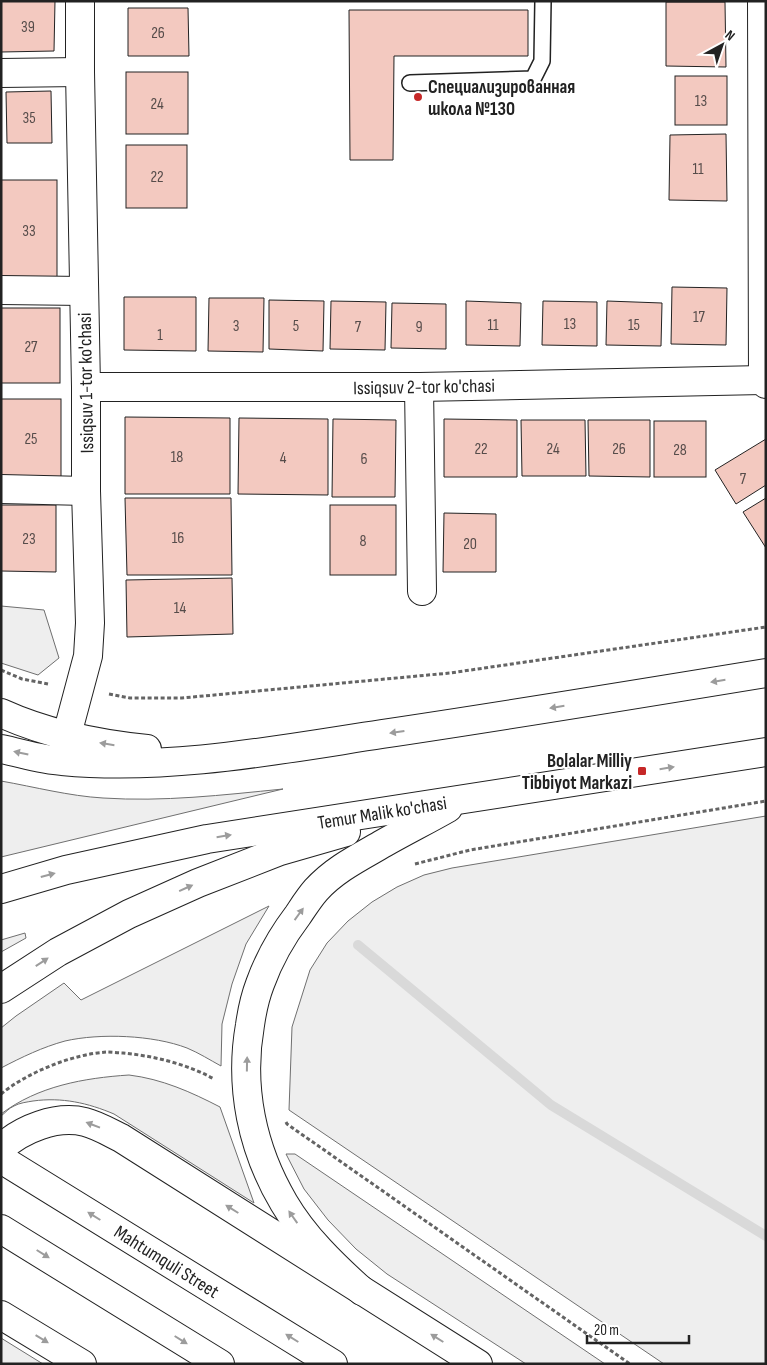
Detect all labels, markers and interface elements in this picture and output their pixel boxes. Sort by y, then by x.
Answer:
house number: 39 [21,18,35,37]
north arrow [697,20,747,70]
house number: 26 [151,24,165,43]
text: N [722,27,738,44]
place label: Специализированная школа №130 [428,76,575,121]
marker: Специализированная школа №130 [412,91,424,103]
house number: 13 [695,92,707,111]
house number: 24 [150,95,164,114]
house number: 35 [22,109,36,128]
house number: 11 [692,160,704,179]
house number: 22 [150,168,164,187]
house number: 33 [22,222,36,241]
house number: 17 [693,308,706,327]
street label: Issiqsuv 1-tor ko'chasi [74,312,99,454]
house number: 13 [564,315,576,334]
house number: 11 [487,316,499,335]
house number: 15 [628,316,640,335]
house number: 3 [233,317,239,336]
house number: 5 [293,317,299,336]
house number: 7 [355,318,362,337]
house number: 9 [415,318,423,337]
house number: 1 [157,326,163,345]
house number: 27 [24,338,38,357]
street label: Issiqsuv 2-tor ko'chasi [353,375,495,400]
house number: 25 [24,430,38,449]
house number: 22 [474,440,488,459]
house number: 24 [546,440,560,459]
house number: 26 [612,440,626,459]
house number: 28 [673,441,687,460]
house number: 18 [171,448,183,467]
house number: 4 [280,449,287,468]
house number: 6 [360,450,368,469]
house number: 7 [740,470,747,489]
house number: 16 [172,529,184,548]
house number: 23 [22,530,36,549]
house number: 8 [359,532,367,551]
house number: 20 [463,535,477,554]
house number: 14 [174,599,186,618]
one-way arrow [709,677,725,685]
one-way arrow [549,703,565,711]
one-way arrow [388,728,404,736]
one-way arrow [99,740,115,748]
one-way arrow [13,749,28,757]
place label: Bolalar Milliy Tibbiyot Markazi [522,750,632,795]
one-way arrow [659,763,675,771]
marker: Bolalar Milliy Tibbiyot Markazi [636,765,648,777]
street label: Temur Malik ko'chasi [316,792,448,835]
one-way arrow [216,832,232,840]
one-way arrow [41,871,56,879]
one-way arrow [179,884,193,892]
one-way arrow [293,907,303,920]
one-way arrow [35,957,48,967]
one-way arrow [243,1056,251,1072]
one-way arrow [85,1121,100,1129]
one-way arrow [225,1204,239,1213]
one-way arrow [288,1210,298,1224]
one-way arrow [87,1212,100,1221]
street label: Mahtumquli Street [110,1221,223,1304]
one-way arrow [36,1250,49,1259]
scale bar [587,1312,690,1344]
text: 20 m [594,1321,619,1340]
one-way arrow [431,1333,444,1342]
one-way arrow [285,1334,298,1343]
one-way arrow [35,1335,48,1344]
one-way arrow [175,1335,188,1344]

